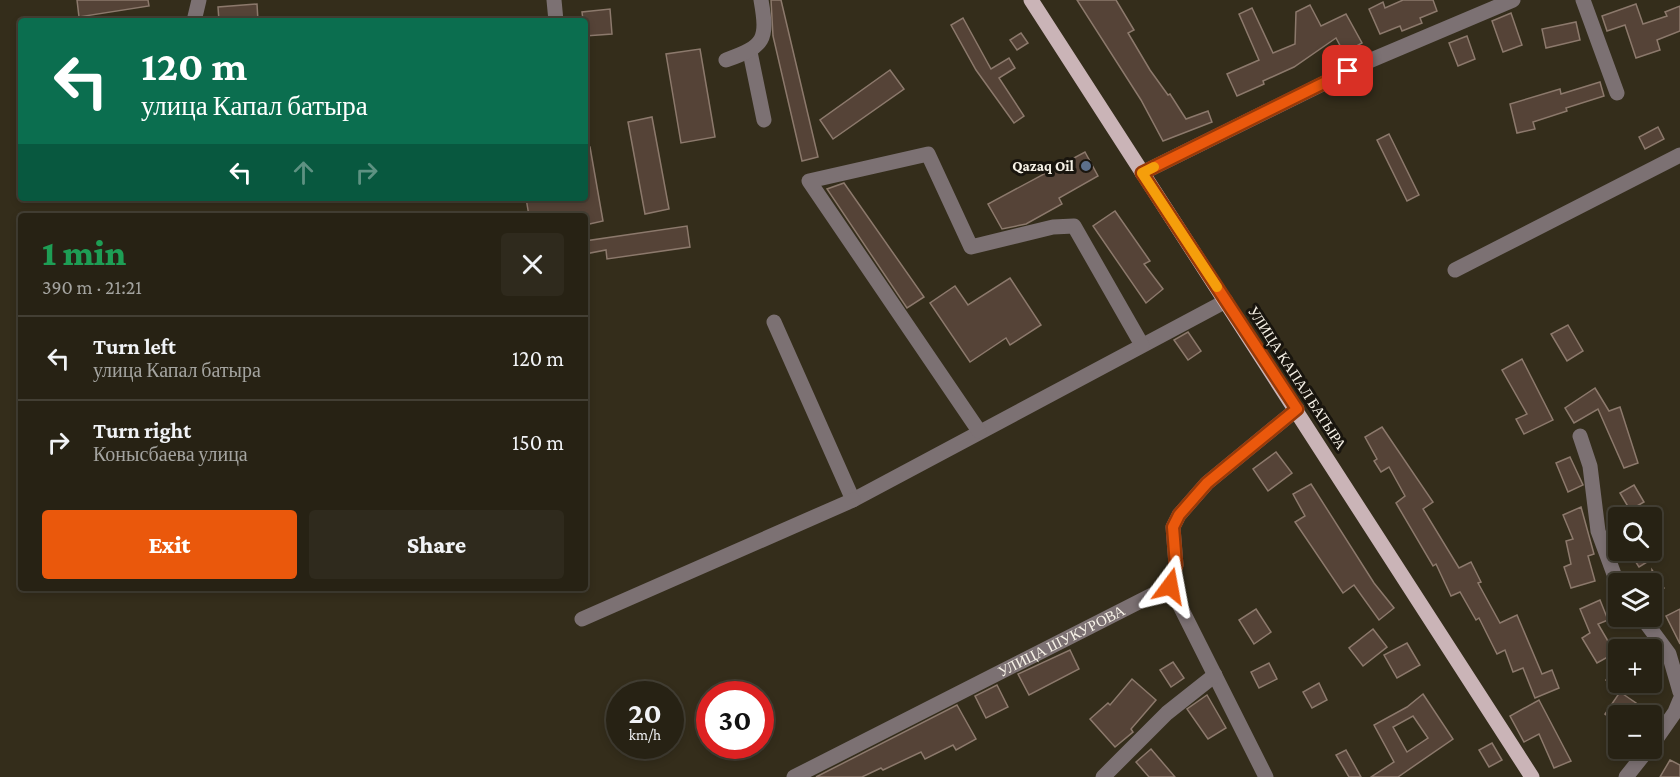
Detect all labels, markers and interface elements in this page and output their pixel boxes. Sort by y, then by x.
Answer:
icon: left [42,42,120,120]
text: 120 m [141,42,247,89]
pin [1322,45,1373,96]
icon: arrive [1331,54,1364,87]
text: улица Капал батыра [141,91,368,121]
icon: left [224,156,257,189]
icon: ahead [287,156,320,189]
icon: right [350,156,383,189]
place label: Qazaq Oil [1012,158,1075,174]
marker: Qazaq Oil [1079,159,1093,173]
text: 1 min [42,233,126,273]
button: close [501,233,564,296]
text: 390 m · 21:21 [42,276,142,298]
street label: УЛИЦА КАПАЛ БАТЫРА [1245,303,1349,453]
text: Turn left [93,334,176,359]
icon: left [42,342,75,375]
text: 120 m [512,346,564,371]
text: улица Капал батыра [93,359,261,381]
text: Turn right [93,418,191,443]
icon: right [42,426,75,459]
text: 150 m [512,430,564,455]
text: Конысбаева улица [93,443,248,465]
map controls [1608,507,1662,759]
button: search [1608,507,1662,561]
button: Exit [42,510,297,579]
button: Share [309,510,564,579]
position arrow [1138,554,1202,618]
button: layers [1608,573,1662,627]
street label: УЛИЦА ШУКУРОВА [995,602,1128,680]
button: + [1608,639,1662,693]
speed limit sign: 30 [696,681,774,759]
text: 20 [628,696,662,729]
button: − [1608,705,1662,759]
text: km/h [629,727,661,743]

